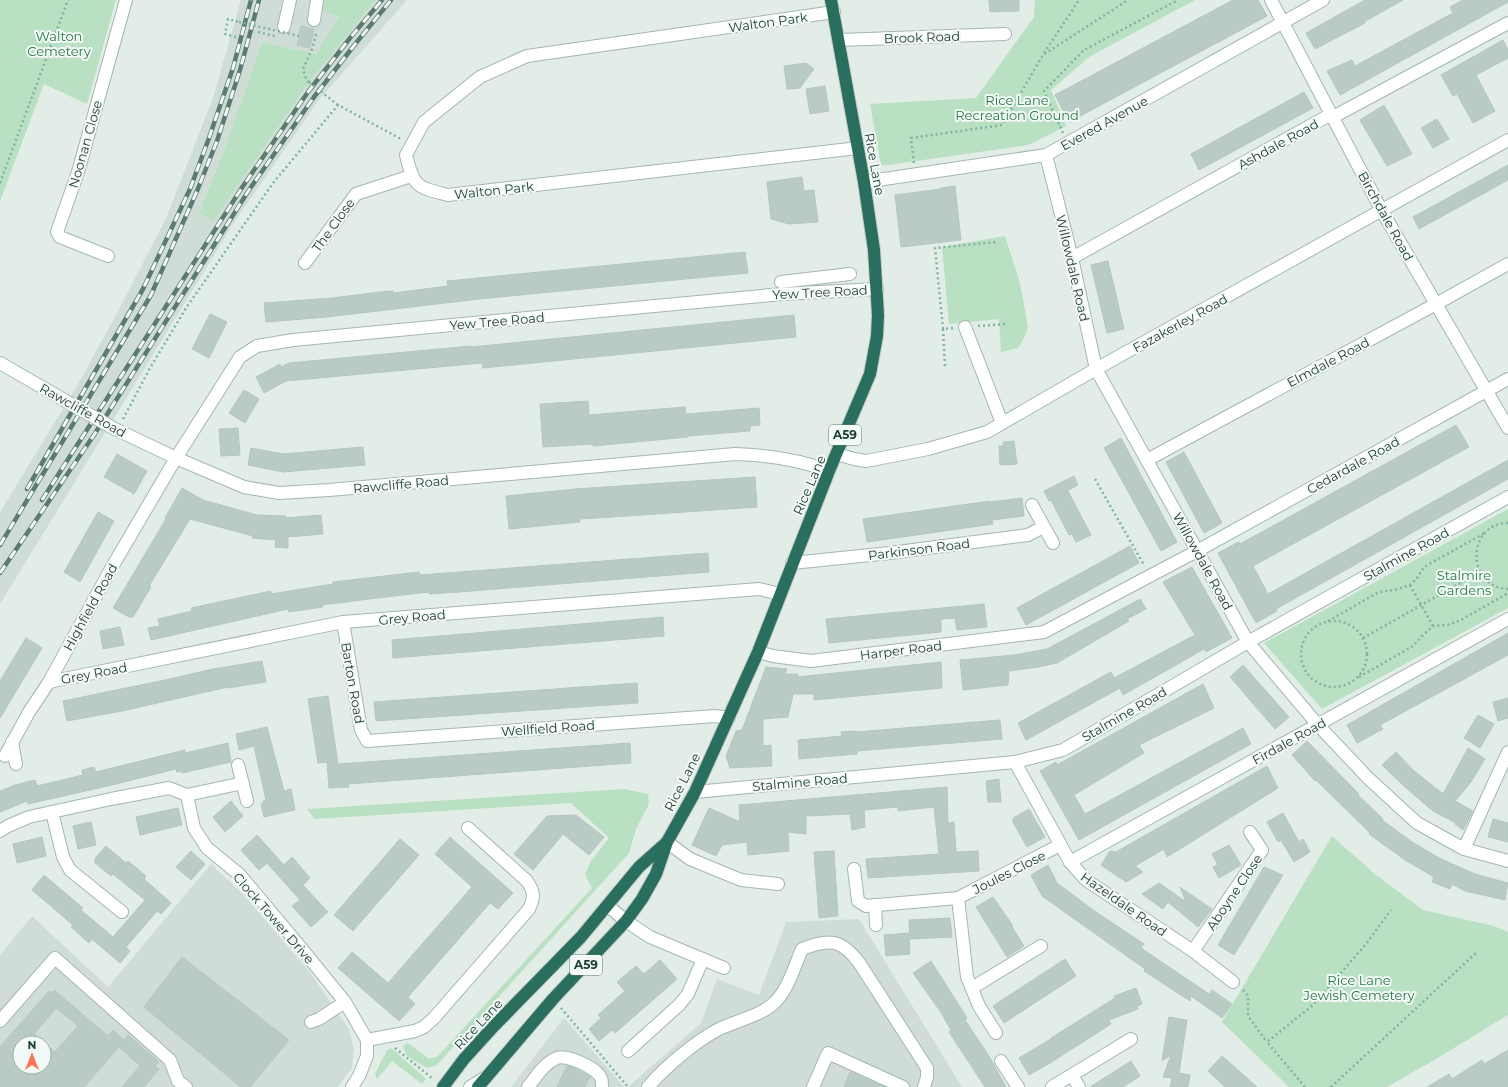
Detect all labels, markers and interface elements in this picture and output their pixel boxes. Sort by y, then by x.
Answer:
street label: Walton Park [727,8,809,35]
park label: Walton Cemetery [27,28,92,59]
street label: Brook Road [884,28,960,46]
park label: Rice Lane Recreation Ground [955,92,1079,123]
street label: Evered Avenue [1058,92,1151,154]
street label: Noonan Close [65,98,105,190]
street label: Ashdale Road [1235,115,1321,173]
street label: Rice Lane [862,131,888,197]
street label: Birchdale Road [1355,169,1417,263]
street label: Walton Park [453,178,535,202]
street label: The Close [308,195,358,255]
street label: Willowdale Road [1053,213,1093,323]
street label: Yew Tree Road [772,282,868,302]
street label: Fazakerley Road [1130,290,1230,356]
street label: Yew Tree Road [449,309,545,333]
street label: Elmdale Road [1284,334,1372,390]
street label: Rawcliffe Road [37,380,129,440]
road number: A59 [829,425,861,445]
street label: Cedardale Road [1304,433,1402,497]
street label: Rice Lane [789,453,829,517]
street label: Rawcliffe Road [352,472,450,496]
street label: Willowdale Road [1170,509,1236,613]
street label: Stalmine Road [1360,524,1452,584]
street label: Parkinson Road [867,535,971,563]
street label: Highfield Road [59,561,121,653]
park label: Stalmire Gardens [1437,567,1491,598]
street label: Grey Road [378,606,446,628]
street label: Harper Road [859,637,943,663]
street label: Barton Road [338,641,368,725]
street label: Grey Road [59,659,129,687]
street label: Stalmine Road [1079,683,1169,745]
street label: Firdale Road [1249,714,1329,768]
street label: Wellfield Road [501,717,595,739]
street label: Rice Lane [660,750,704,814]
street label: Stalmine Road [752,770,848,794]
street label: Joules Close [969,847,1048,898]
street label: Aboyne Close [1203,851,1265,933]
street label: Hazeldale Road [1078,868,1170,940]
street label: Clock Tower Drive [230,869,318,967]
road number: A59 [570,955,602,975]
park label: Rice Lane Jewish Cemetery [1302,972,1416,1003]
street label: Rice Lane [451,995,506,1053]
north arrow [12,1035,52,1075]
text: N [28,1038,36,1052]

